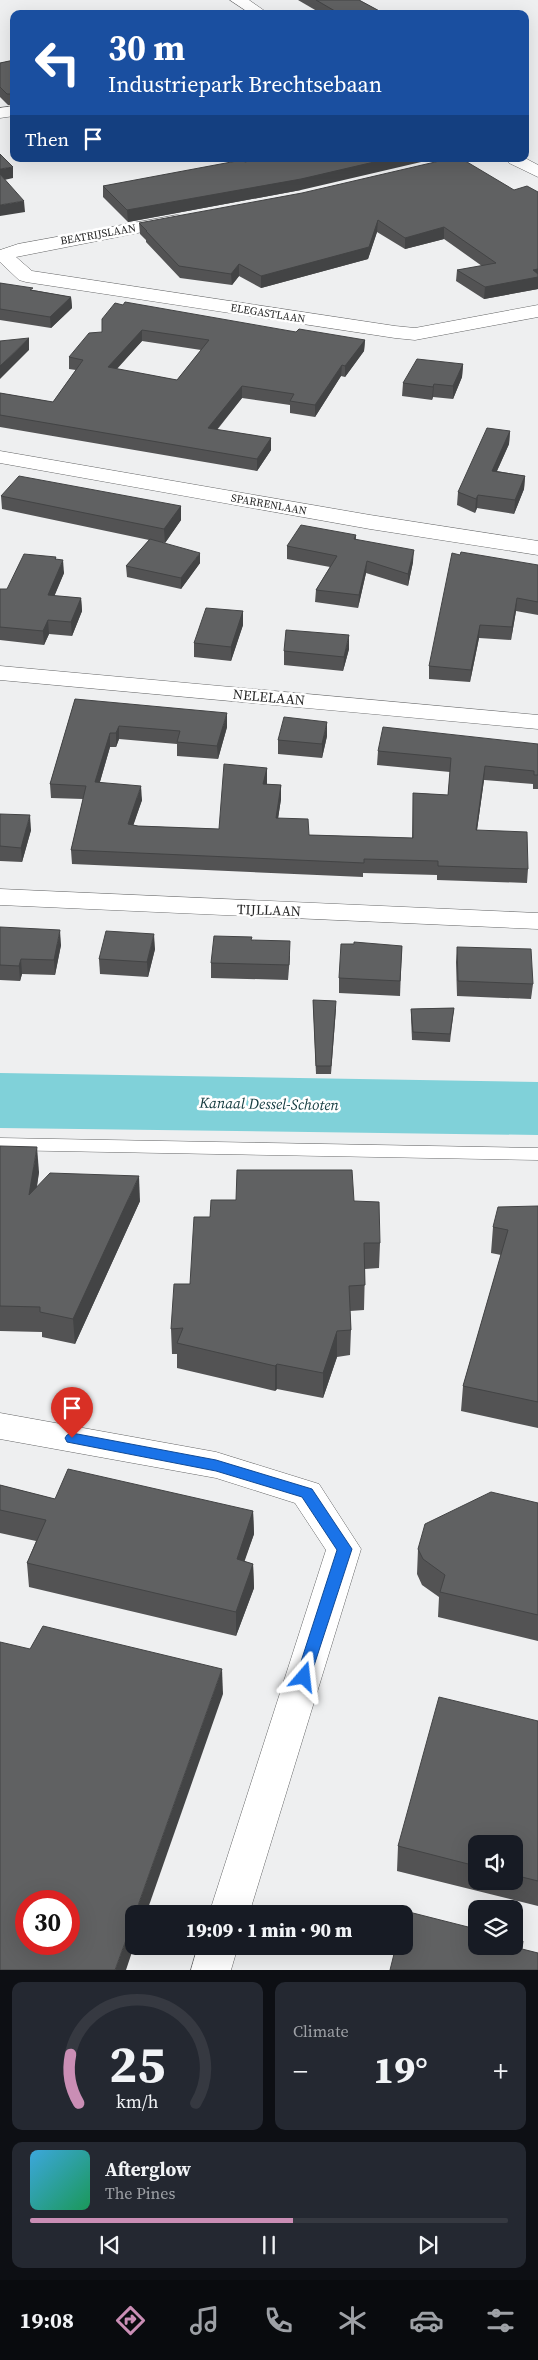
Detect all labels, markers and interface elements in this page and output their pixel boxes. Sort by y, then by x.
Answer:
text: 30 m [108,24,185,72]
icon: left [25,30,90,95]
text: Industriepark Brechtsebaan [108,69,382,99]
icon: arrive [79,125,107,153]
text: Then [25,126,69,152]
street label: BEATRIJSLAAN [59,220,137,249]
street label: ELEGASTLAAN [229,300,306,327]
street label: SPARRENLAAN [230,490,308,519]
street label: NELELAAN [232,684,306,710]
street label: TIJLLAAN [237,899,301,921]
water label: Kanaal Dessel-Schoten [198,1092,340,1115]
pin [51,1387,93,1438]
icon: arrive [58,1394,86,1422]
position arrow [277,1650,329,1702]
map controls [468,1835,523,1955]
button: sound [468,1835,523,1890]
speed limit sign: 30 [15,1890,80,1955]
button: layers [468,1900,523,1955]
text: 19:09 · 1 min · 90 m [186,1917,352,1943]
text: Climate [293,2020,349,2042]
text: 25 [109,2028,166,2099]
text: 19° [373,2044,428,2096]
text: − [293,2052,308,2090]
text: + [493,2052,508,2090]
text: km/h [116,2089,159,2114]
text: Afterglow [105,2156,191,2182]
text: The Pines [105,2182,175,2204]
icon: previous [96,2231,124,2259]
icon: pause [255,2231,283,2259]
icon: next [414,2231,442,2259]
icon: directions [113,2303,148,2338]
icon: music [187,2303,222,2338]
icon: phone [261,2303,296,2338]
icon: climate [335,2303,370,2338]
icon: car [409,2303,444,2338]
icon: filters [483,2303,518,2338]
text: 19:08 [20,2305,74,2335]

